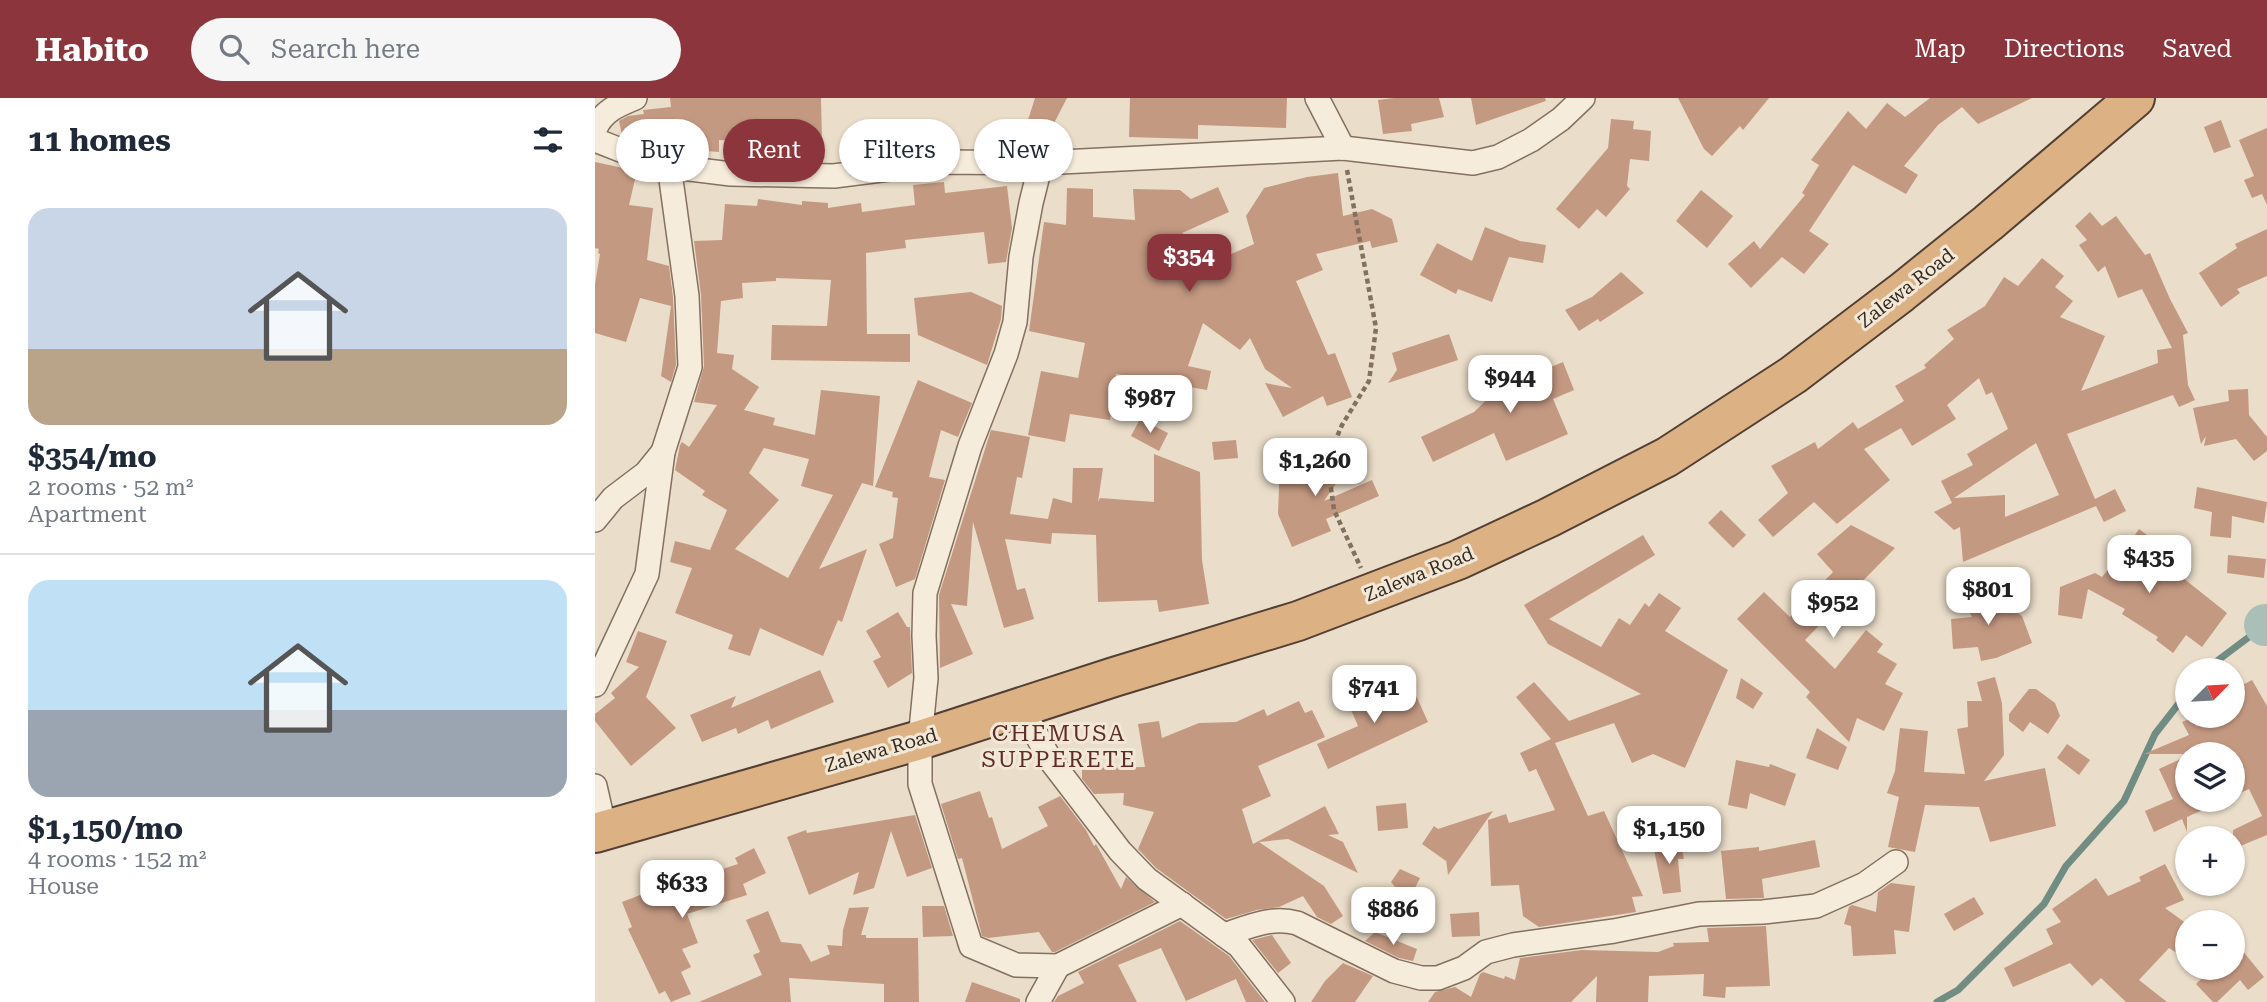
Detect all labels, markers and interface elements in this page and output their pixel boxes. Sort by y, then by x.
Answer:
search box [191,18,681,81]
text: Habito [35,30,149,69]
icon: search [215,30,253,68]
text: Search here [271,34,420,64]
text: Map [1914,35,1966,63]
text: Directions [2004,35,2124,63]
text: Saved [2162,35,2232,63]
chip: Buy [616,119,709,182]
chip: Rent [723,119,825,182]
chip: Filters [839,119,960,182]
chip: New [974,119,1073,182]
icon: filters [529,121,567,159]
text: 11 homes [28,123,171,158]
pin: $354 [1148,234,1230,294]
text: $354 [1163,243,1215,270]
street label: Zalewa Road [1853,243,1959,333]
icon: home [235,253,361,379]
pin: $944 [1469,356,1551,415]
text: $944 [1484,364,1536,391]
pin: $987 [1109,376,1191,435]
text: $987 [1124,384,1176,411]
pin: $1,260 [1258,438,1372,498]
text: $354/mo [28,439,157,474]
text: $1,260 [1279,447,1351,474]
text: 2 rooms · 52 m² [28,474,194,501]
text: Apartment [28,501,147,528]
pin: $435 [2108,536,2190,595]
street label: Zalewa Road [1361,542,1477,606]
text: $435 [2123,544,2175,571]
pin: $801 [1947,568,2029,627]
text: $801 [1962,576,2014,603]
pin: $952 [1792,580,1874,640]
text: $952 [1807,589,1859,616]
icon: home [235,625,361,751]
north arrow [2175,658,2245,728]
map controls [2175,658,2245,980]
pin: $741 [1333,666,1415,725]
text: $741 [1348,674,1400,701]
district label: CHEMUSA SUPPERETE [981,720,1137,773]
street label: Zalewa Road [822,723,940,777]
button: layers [2175,742,2245,812]
pin: $1,150 [1612,806,1726,866]
text: $1,150/mo [28,811,183,846]
text: $1,150 [1633,815,1705,842]
button: + [2175,826,2245,896]
text: 4 rooms · 152 m² [28,846,206,873]
pin: $633 [641,860,723,920]
text: $633 [656,869,708,896]
text: House [28,873,99,900]
pin: $886 [1352,888,1434,947]
text: $886 [1367,896,1419,923]
button: − [2175,910,2245,980]

